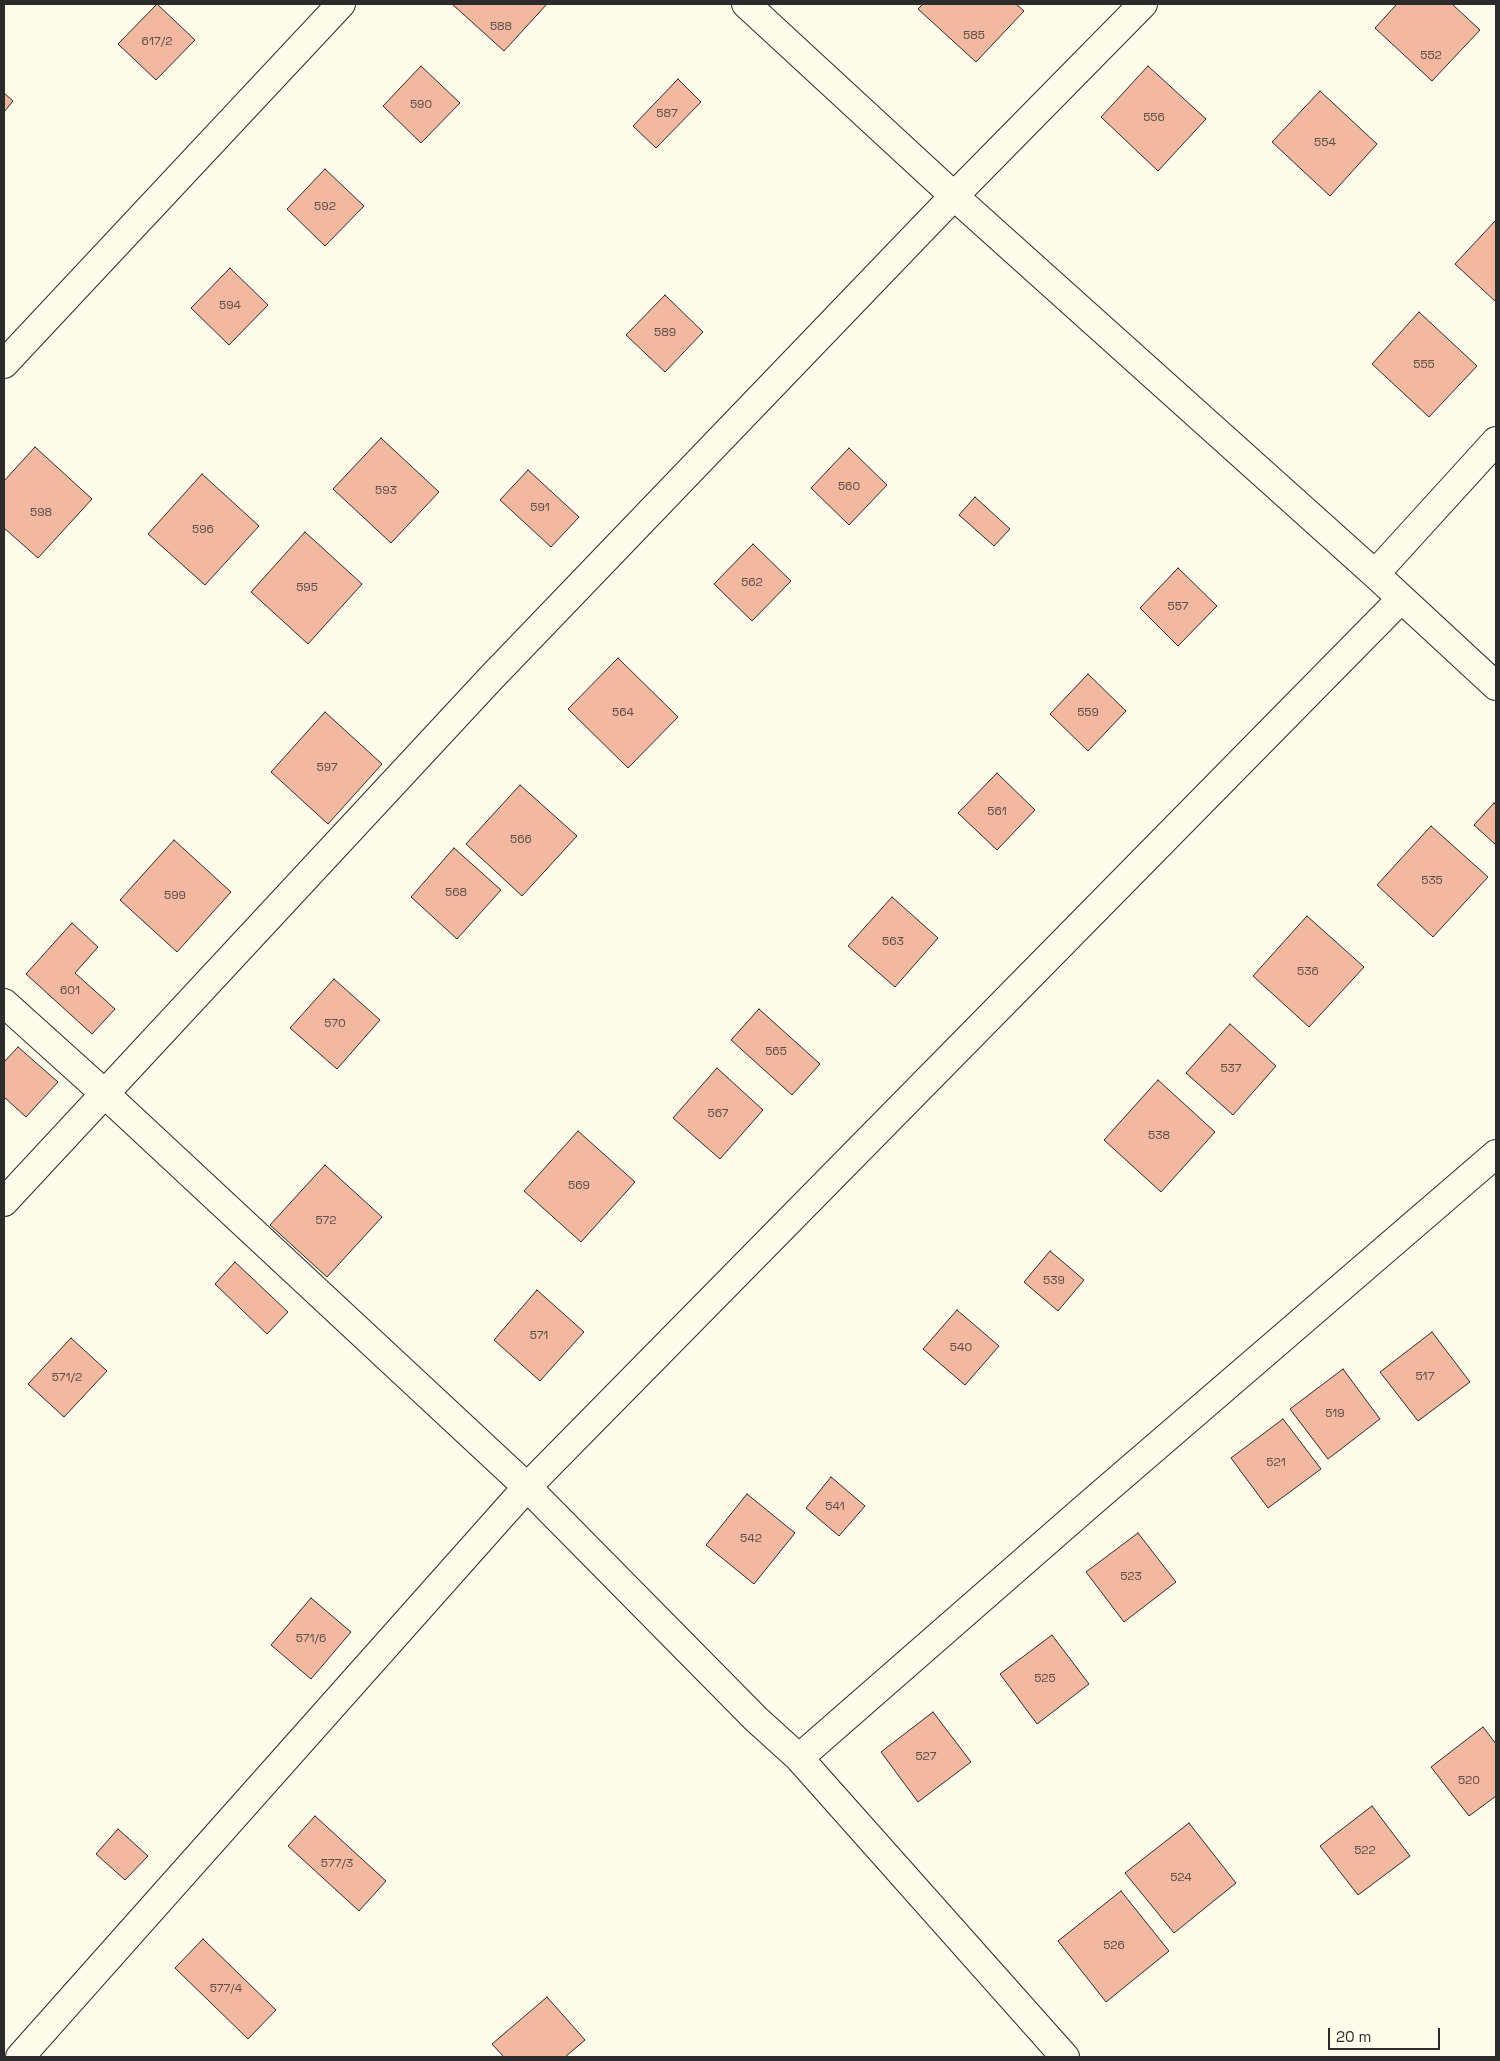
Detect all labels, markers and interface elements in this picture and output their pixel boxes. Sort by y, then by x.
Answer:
house number: 588 [490,20,512,34]
house number: 585 [963,29,985,43]
house number: 617/2 [142,35,172,49]
house number: 552 [1420,49,1442,63]
house number: 590 [410,98,432,112]
house number: 587 [656,107,678,121]
house number: 556 [1143,111,1165,125]
house number: 554 [1314,136,1336,150]
house number: 592 [314,200,336,214]
house number: 594 [219,299,241,313]
house number: 589 [654,326,676,340]
house number: 555 [1413,358,1435,372]
house number: 560 [838,480,860,494]
house number: 593 [375,484,397,498]
house number: 591 [530,501,550,515]
house number: 598 [30,506,52,520]
house number: 596 [192,523,214,537]
house number: 562 [741,576,763,590]
house number: 595 [296,581,318,595]
house number: 557 [1168,600,1188,614]
house number: 564 [612,706,634,720]
house number: 559 [1077,706,1099,720]
house number: 597 [316,761,338,775]
house number: 561 [987,805,1007,819]
house number: 566 [510,833,532,847]
house number: 535 [1421,874,1443,888]
house number: 568 [445,886,467,900]
house number: 599 [164,889,186,903]
house number: 563 [882,935,904,949]
house number: 536 [1297,965,1319,979]
house number: 601 [60,984,80,998]
house number: 570 [324,1017,346,1031]
house number: 565 [765,1045,787,1059]
house number: 537 [1220,1062,1242,1076]
house number: 567 [707,1107,729,1121]
house number: 538 [1148,1129,1170,1143]
house number: 569 [568,1179,590,1193]
house number: 572 [316,1214,336,1228]
house number: 539 [1043,1274,1065,1288]
house number: 571 [530,1329,548,1343]
house number: 540 [950,1341,972,1355]
house number: 517 [1416,1370,1434,1384]
house number: 571/2 [52,1371,82,1385]
house number: 519 [1325,1407,1345,1421]
house number: 521 [1266,1456,1286,1470]
house number: 541 [825,1500,845,1514]
house number: 542 [740,1532,762,1546]
house number: 523 [1120,1570,1142,1584]
house number: 571/6 [296,1632,326,1646]
house number: 525 [1034,1672,1056,1686]
house number: 527 [915,1750,937,1764]
house number: 520 [1458,1774,1480,1788]
house number: 522 [1354,1844,1376,1858]
house number: 577/3 [321,1857,353,1871]
house number: 524 [1170,1871,1192,1885]
house number: 526 [1103,1939,1125,1953]
house number: 577/4 [210,1982,242,1996]
scale bar [1330,2018,1442,2050]
text: 20 m [1336,2027,1371,2046]

